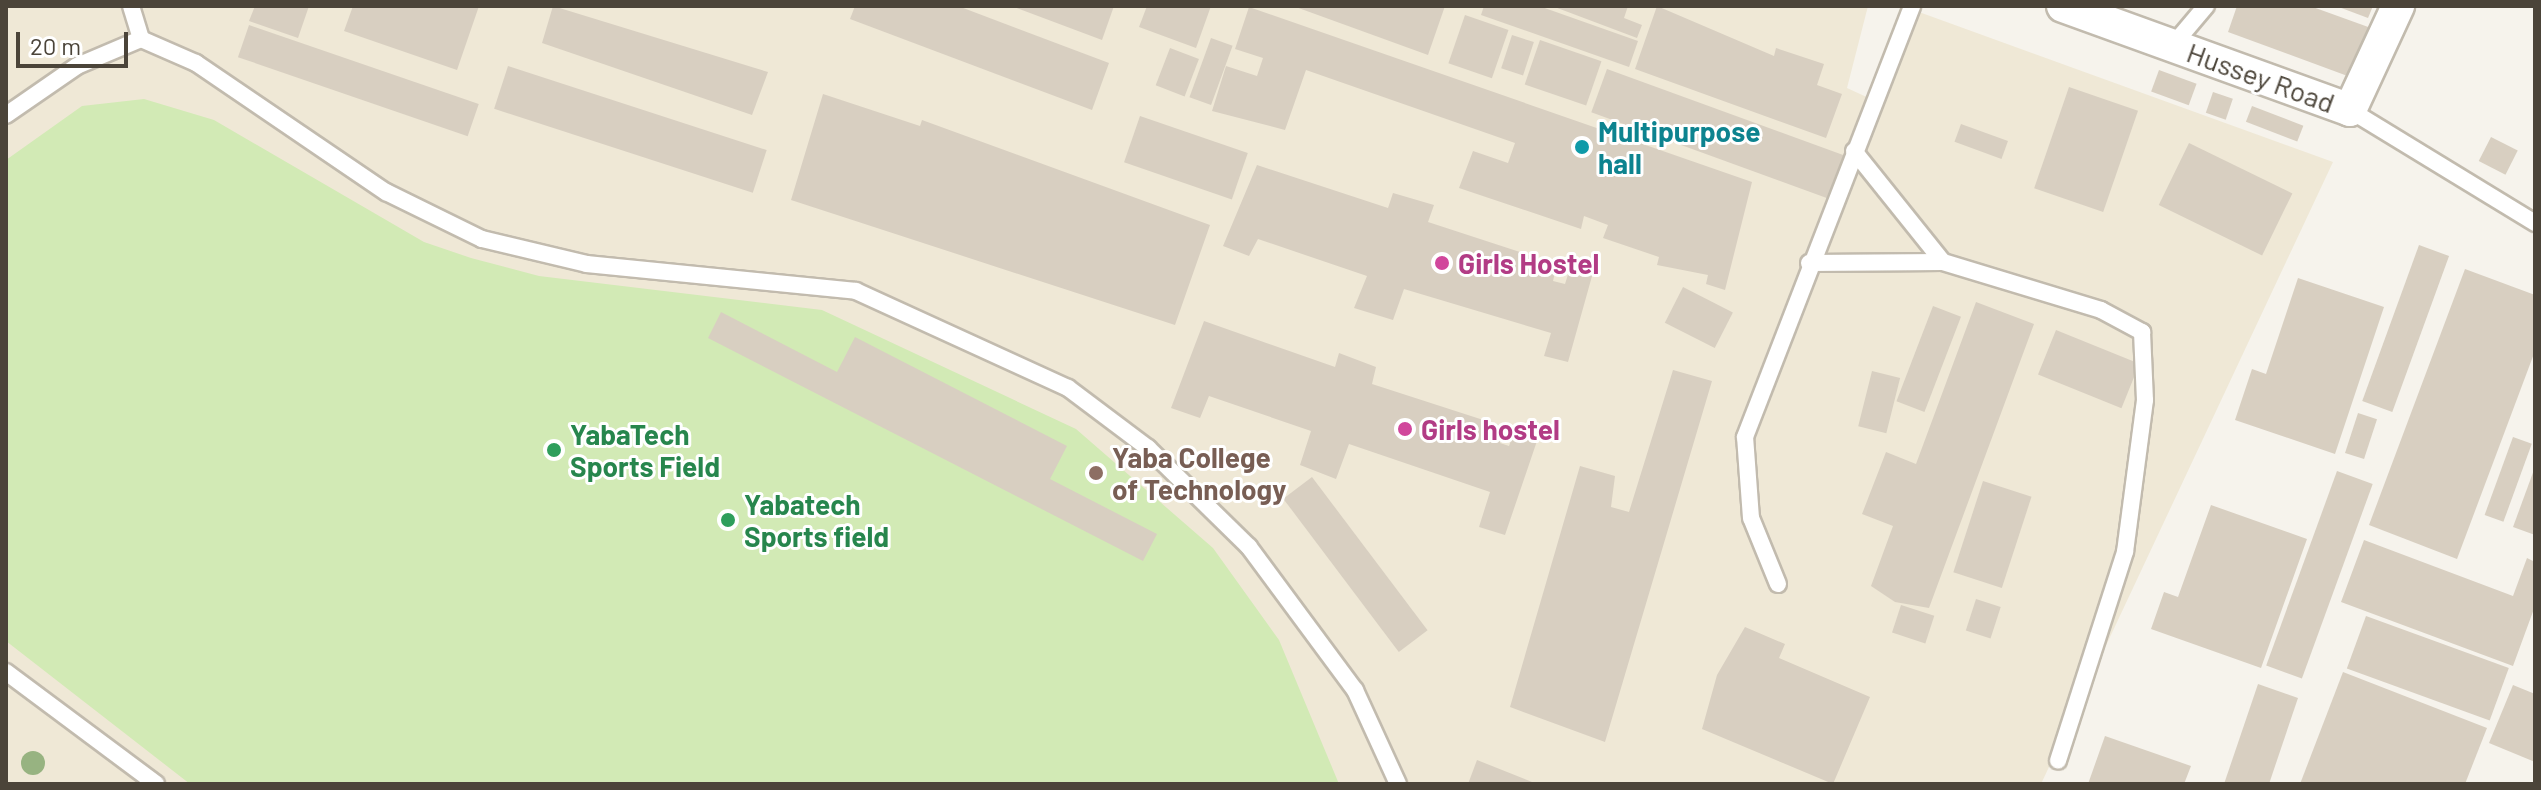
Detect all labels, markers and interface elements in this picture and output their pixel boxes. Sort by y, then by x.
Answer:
scale bar [20,16,132,66]
text: 20 m [30,31,81,60]
street label: Hussey Road [2183,35,2339,119]
place label: Multipurpose hall [1598,114,1761,180]
marker: Multipurpose hall [1573,138,1591,156]
place label: Girls Hostel [1458,246,1599,280]
marker: Girls Hostel [1433,254,1451,272]
place label: Girls hostel [1421,412,1560,446]
place label: YabaTech Sports Field [570,417,720,483]
marker: Girls hostel [1396,420,1414,438]
place label: Yaba College of Technology [1112,440,1286,506]
marker: YabaTech Sports Field [545,441,563,459]
marker: Yaba College of Technology [1087,464,1105,482]
place label: Yabatech Sports field [744,487,889,553]
marker: Yabatech Sports field [719,511,737,529]

